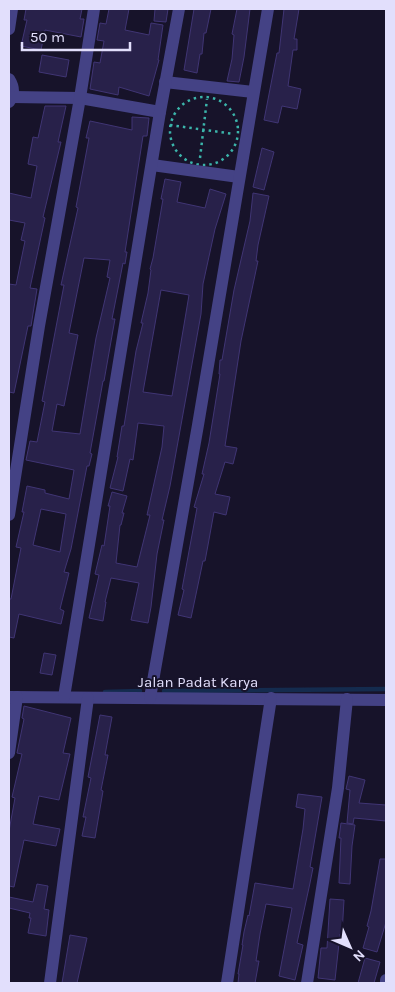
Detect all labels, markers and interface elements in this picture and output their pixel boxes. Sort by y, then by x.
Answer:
scale bar [22,20,130,52]
text: 50 m [30,28,65,46]
street label: Jalan Padat Karya [138,673,258,691]
north arrow [325,922,375,972]
text: N [349,946,368,965]

